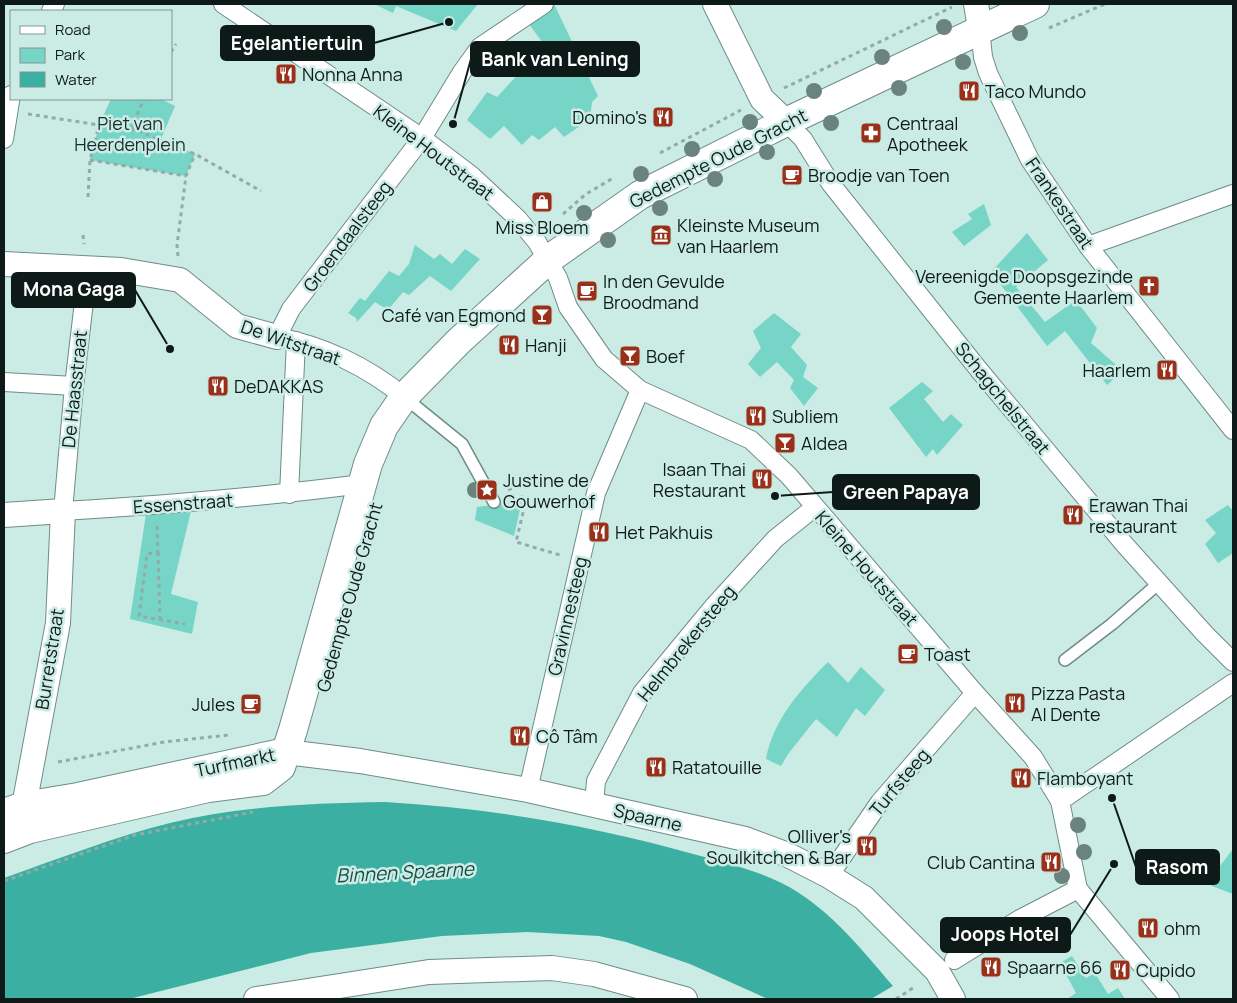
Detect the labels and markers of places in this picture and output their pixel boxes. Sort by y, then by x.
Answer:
callout: Egelantiertuin [221,26,374,60]
callout: Bank van Lening [471,42,639,76]
restaurant icon: Nonna Anna [274,62,298,86]
place label: Nonna Anna [302,62,403,86]
restaurant icon: Taco Mundo [957,79,981,103]
place label: Taco Mundo [985,79,1086,103]
place label: Domino's [572,105,647,129]
restaurant icon: Domino's [651,105,675,129]
place label: Centraal Apotheek [887,111,969,156]
pharmacy icon: Centraal Apotheek [859,121,883,145]
cafe icon: Broodje van Toen [780,163,804,187]
place label: Broodje van Toen [808,163,950,187]
shop icon: Miss Bloem [530,190,554,214]
place label: Kleinste Museum van Haarlem [677,213,819,258]
place label: Miss Bloem [495,215,589,239]
museum icon: Kleinste Museum van Haarlem [649,223,673,247]
place label: Vereenigde Doopsgezinde Gemeente Haarlem [915,264,1133,309]
place label: In den Gevulde Broodmand [603,269,725,314]
callout: Mona Gaga [12,273,135,307]
church icon: Vereenigde Doopsgezinde Gemeente Haarlem [1137,274,1161,298]
cafe icon: In den Gevulde Broodmand [575,279,599,303]
place label: Café van Egmond [382,303,526,327]
bar icon: Café van Egmond [530,303,554,327]
restaurant icon: Hanji [497,333,521,357]
place label: Hanji [525,333,567,357]
bar icon: Boef [618,344,642,368]
place label: Boef [646,344,685,368]
place label: Haarlem [1082,358,1151,382]
restaurant icon: Haarlem [1155,358,1179,382]
restaurant icon: DeDAKKAS [206,374,230,398]
place label: DeDAKKAS [234,374,323,398]
restaurant icon: Subliem [744,404,768,428]
place label: Subliem [772,404,838,428]
bar icon: Aldea [773,431,797,455]
place label: Aldea [801,431,848,455]
place label: Isaan Thai Restaurant [653,457,746,502]
restaurant icon: Isaan Thai Restaurant [750,467,774,491]
place label: Justine de Gouwerhof [503,468,596,513]
callout: Green Papaya [833,475,979,509]
place icon: Justine de Gouwerhof [475,478,499,502]
place label: Erawan Thai restaurant [1089,493,1188,538]
restaurant icon: Erawan Thai restaurant [1061,503,1085,527]
restaurant icon: Het Pakhuis [587,520,611,544]
place label: Het Pakhuis [615,520,713,544]
cafe icon: Toast [896,642,920,666]
place label: Toast [924,642,971,666]
place label: Pizza Pasta Al Dente [1031,681,1125,726]
restaurant icon: Pizza Pasta Al Dente [1003,691,1027,715]
place label: Jules [192,692,235,716]
cafe icon: Jules [239,692,263,716]
restaurant icon: Cô Tâm [508,724,532,748]
place label: Cô Tâm [536,724,598,748]
restaurant icon: Ratatouille [644,755,668,779]
place label: Ratatouille [672,755,762,779]
restaurant icon: Flamboyant [1009,766,1033,790]
place label: Flamboyant [1037,766,1134,790]
place label: Olliver's Soulkitchen & Bar [706,824,852,869]
restaurant icon: Olliver's Soulkitchen & Bar [855,834,879,858]
place label: Club Cantina [927,850,1035,874]
restaurant icon: Club Cantina [1039,850,1063,874]
callout: Rasom [1136,850,1219,884]
restaurant icon: ohm [1136,916,1160,940]
place label: ohm [1164,916,1201,940]
callout: Joops Hotel [941,918,1070,952]
restaurant icon: Spaarne 66 [979,955,1003,979]
place label: Spaarne 66 [1007,955,1102,979]
restaurant icon: Cupido [1108,958,1132,982]
place label: Cupido [1136,958,1196,982]

